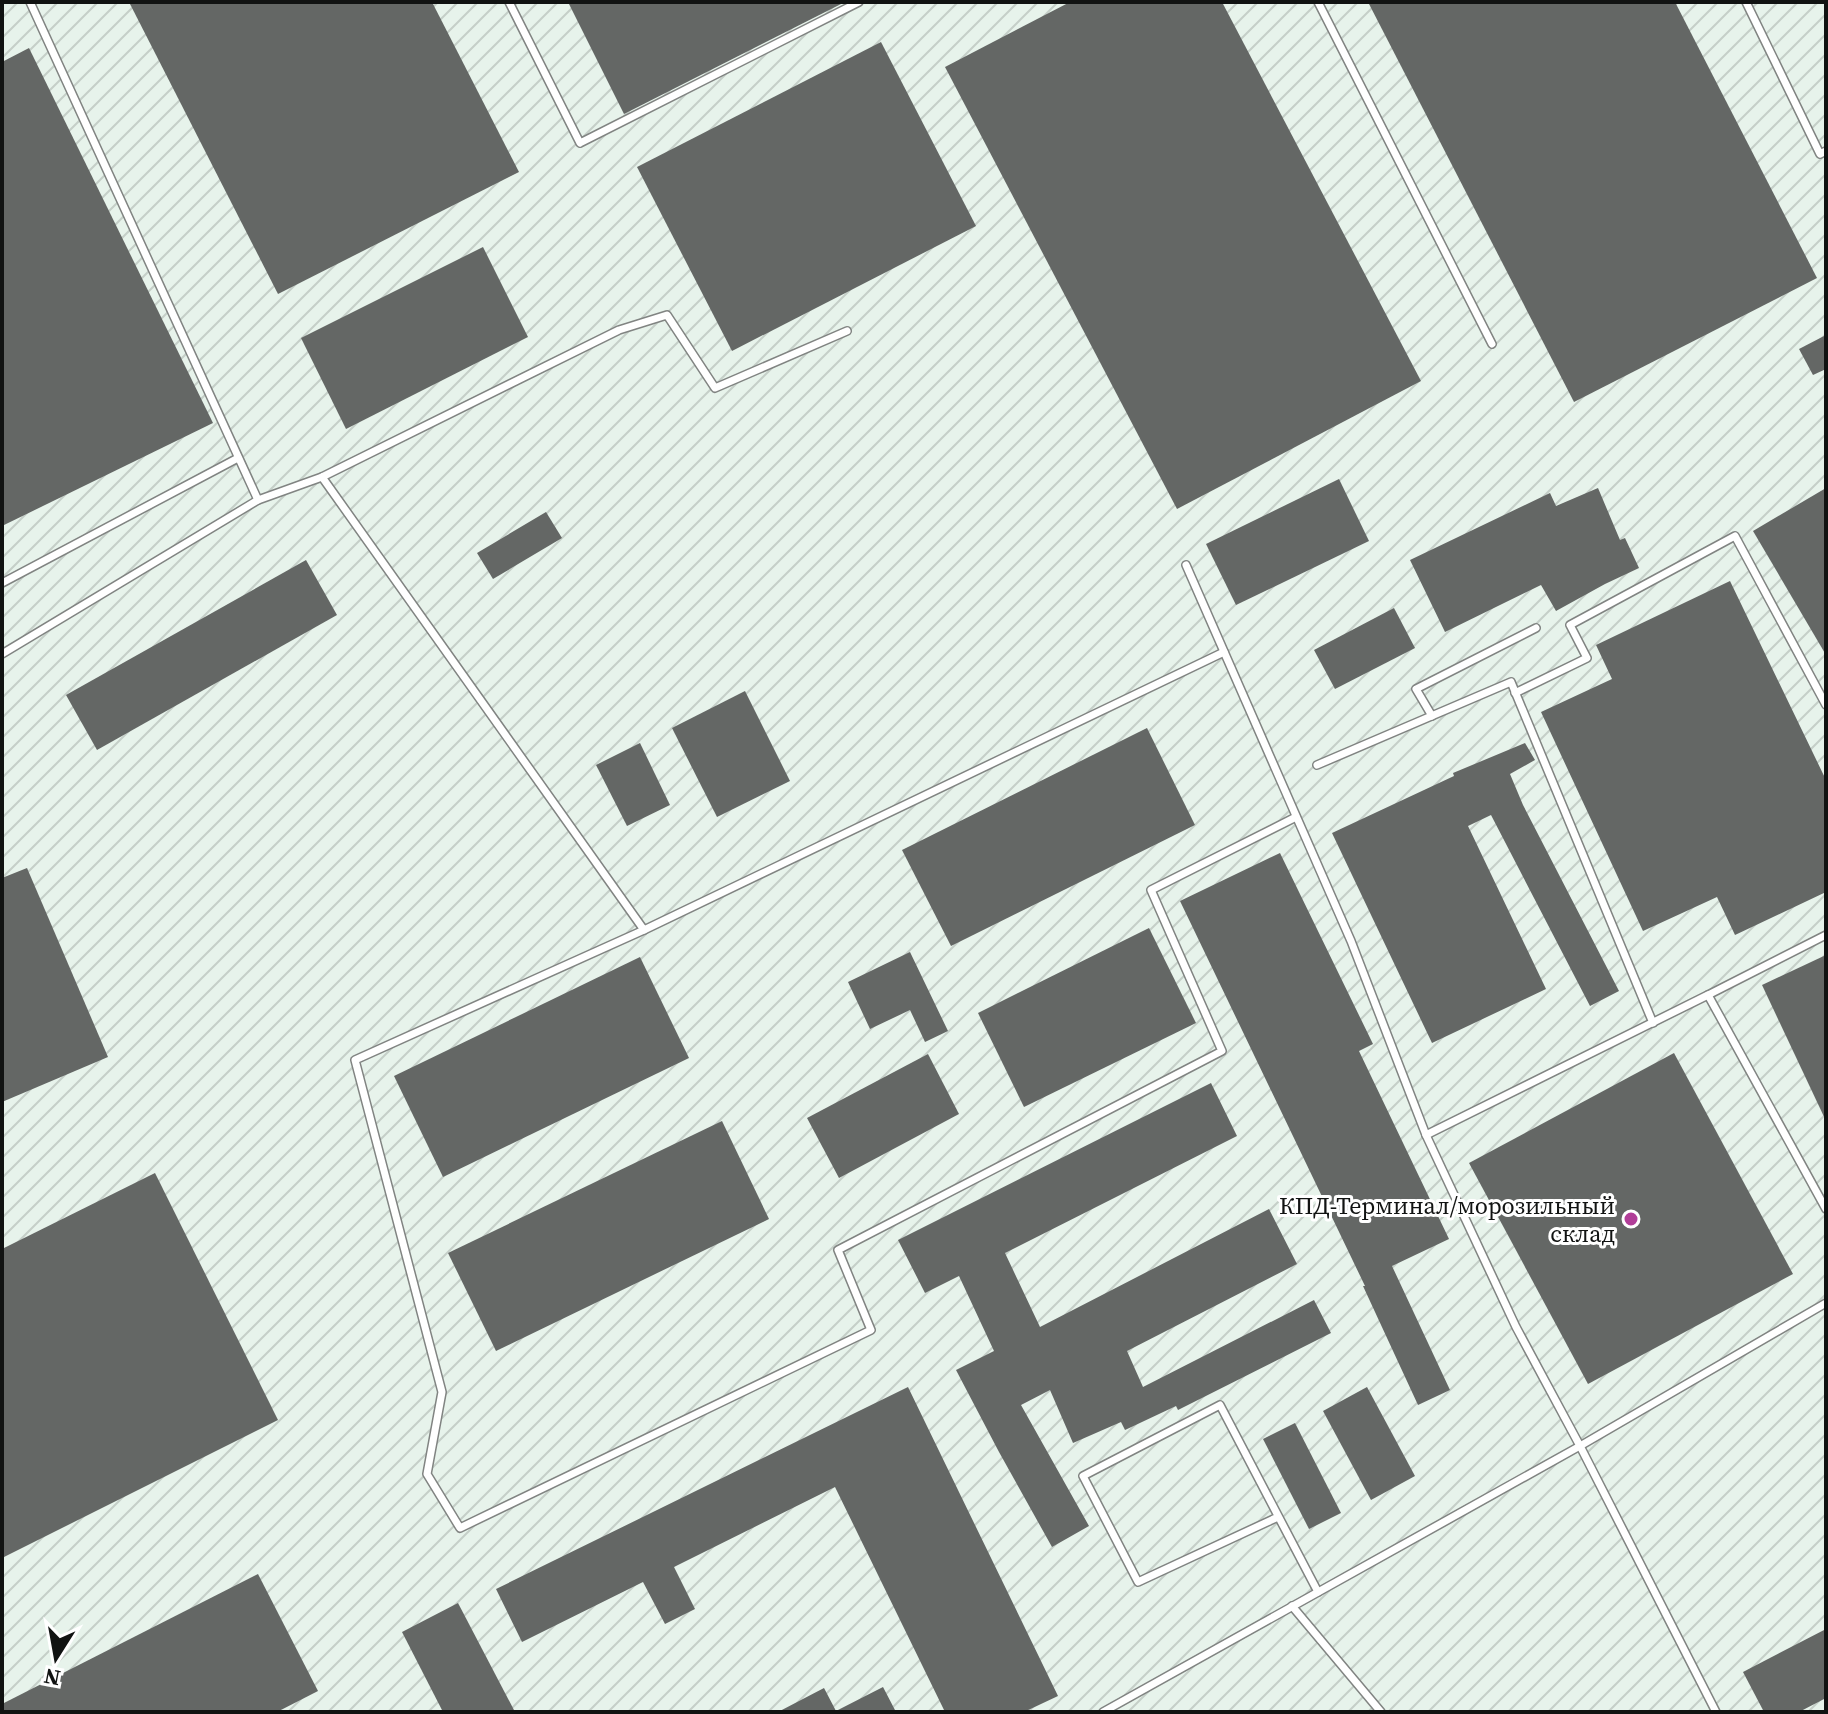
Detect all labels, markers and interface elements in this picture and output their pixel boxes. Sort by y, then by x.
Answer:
place label: КПД-Терминал/морозильный склад [1279,1189,1615,1250]
marker: КПД-Терминал/морозильный склад [1622,1210,1640,1228]
north arrow [16,1618,96,1698]
text: N [41,1661,63,1694]

